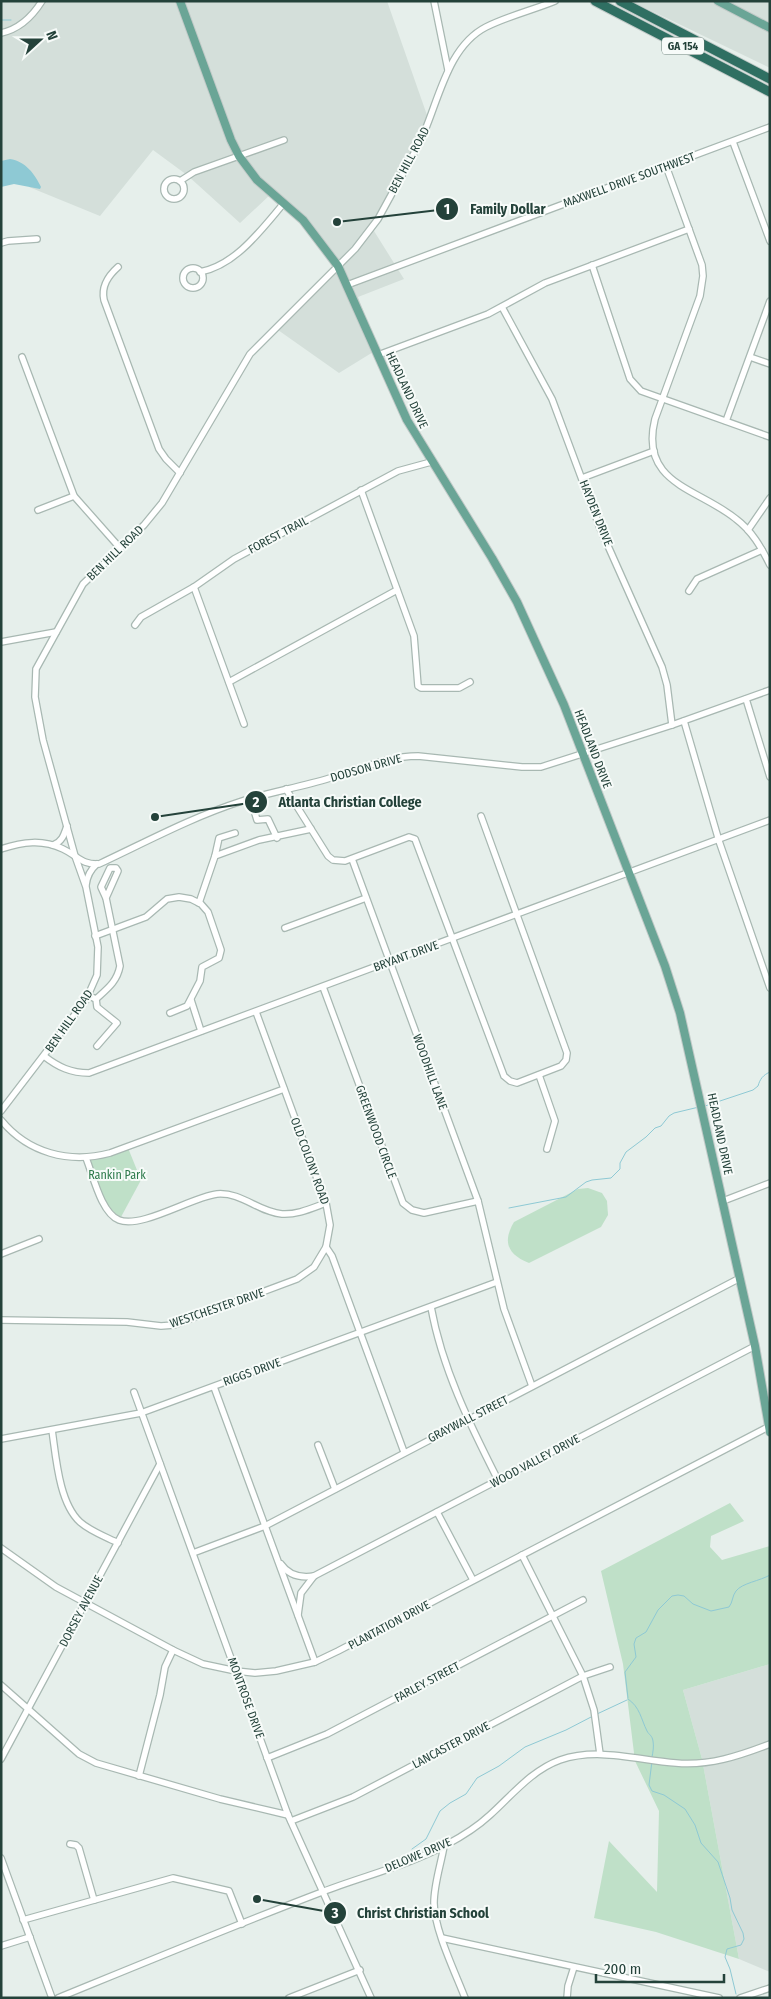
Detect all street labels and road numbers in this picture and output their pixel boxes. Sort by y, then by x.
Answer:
road number: GA 154 [662,37,704,54]
street label: BEN HILL ROAD [386,124,432,196]
street label: MAXWELL DRIVE SOUTHWEST [561,149,697,210]
street label: HEADLAND DRIVE [383,349,431,431]
street label: HAYDEN DRIVE [576,478,616,548]
street label: FOREST TRAIL [246,513,311,557]
street label: BEN HILL ROAD [84,522,146,583]
street label: HEADLAND DRIVE [572,708,615,791]
street label: DODSON DRIVE [329,751,404,785]
street label: BRYANT DRIVE [371,938,441,974]
street label: BEN HILL ROAD [42,987,96,1055]
street label: WOODHILL LANE [410,1032,450,1112]
street label: GREENWOOD CIRCLE [353,1083,400,1181]
street label: HEADLAND DRIVE [704,1092,736,1177]
street label: OLD COLONY ROAD [288,1116,332,1206]
street label: WESTCHESTER DRIVE [168,1285,266,1331]
street label: RIGGS DRIVE [221,1355,283,1389]
street label: GRAYWALL STREET [425,1392,511,1445]
street label: WOOD VALLEY DRIVE [488,1431,583,1491]
street label: DORSEY AVENUE [56,1572,106,1649]
street label: PLANTATION DRIVE [346,1597,433,1652]
street label: MONTROSE DRIVE [225,1655,267,1741]
street label: FARLEY STREET [392,1659,462,1705]
street label: LANCASTER DRIVE [410,1718,493,1771]
street label: DELOWE DRIVE [383,1835,454,1875]

